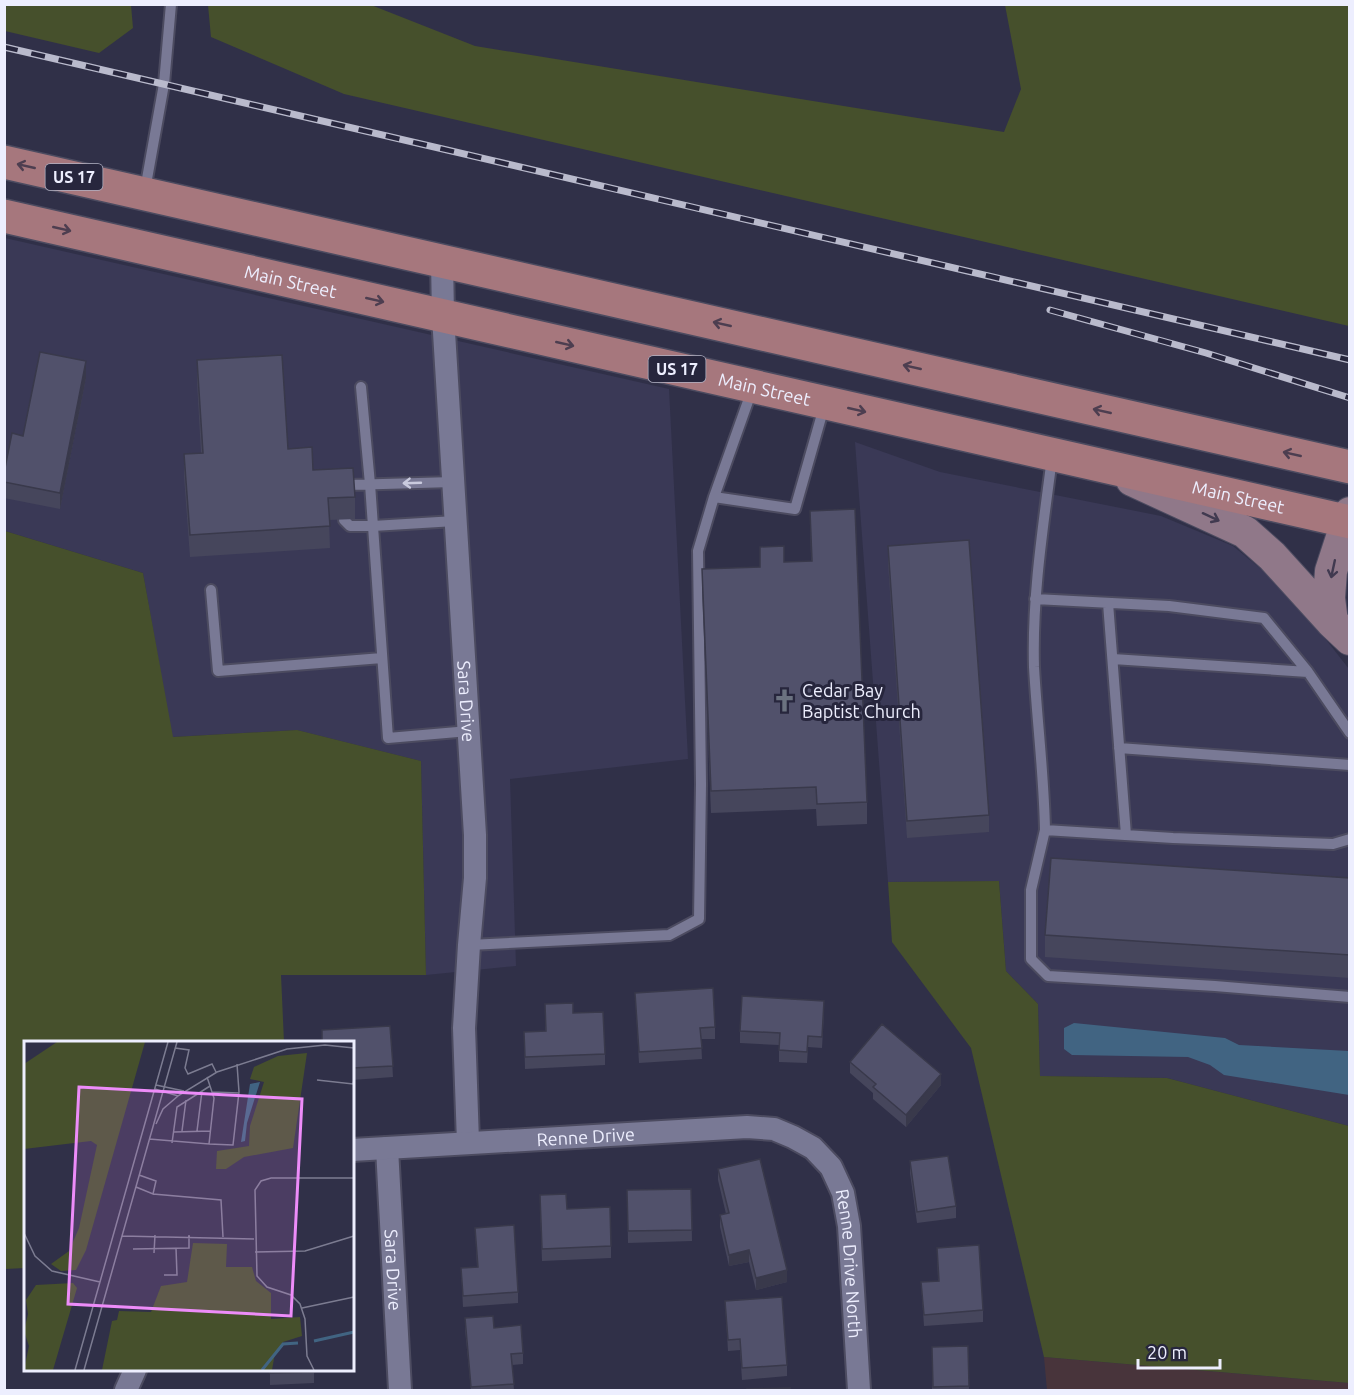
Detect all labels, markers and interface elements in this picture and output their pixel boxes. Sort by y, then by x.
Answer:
one-way arrow [17,160,36,172]
road number: US 17 [46,164,103,190]
one-way arrow [52,224,71,236]
street label: Main Street [243,261,339,301]
one-way arrow [365,295,384,307]
one-way arrow [713,318,732,329]
one-way arrow [555,338,574,350]
road number: US 17 [648,356,706,382]
one-way arrow [903,361,922,373]
street label: Main Street [717,369,813,409]
one-way arrow [1093,404,1112,416]
one-way arrow [847,405,866,417]
one-way arrow [1283,448,1303,459]
street label: Main Street [1190,476,1287,517]
one-way arrow [402,477,422,489]
one-way arrow [1202,511,1220,523]
one-way arrow [1327,559,1338,578]
street label: Sara Drive [454,660,479,743]
place label: Cedar Bay Baptist Church [802,680,921,721]
church icon: Cedar Bay Baptist Church [771,687,797,713]
inset map [24,1041,354,1371]
street label: Renne Drive [536,1124,635,1149]
street label: Renne Drive North [832,1187,866,1339]
street label: Sara Drive [381,1229,406,1311]
scale bar [1138,1332,1220,1370]
text: 20 m [1147,1342,1187,1362]

